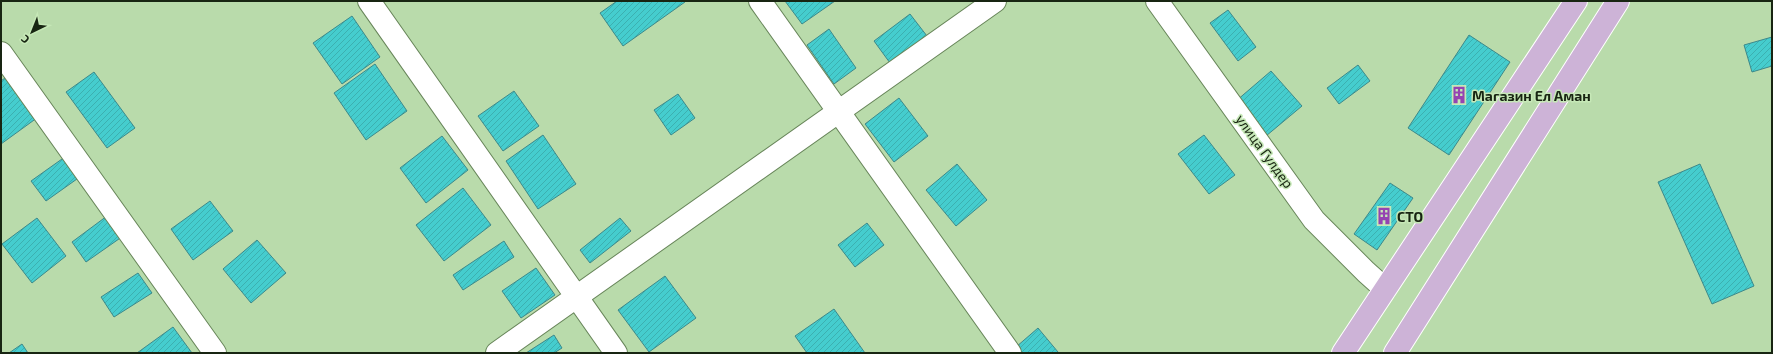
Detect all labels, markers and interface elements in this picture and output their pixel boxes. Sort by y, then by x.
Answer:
north arrow [12,12,52,52]
text: С [18,32,32,47]
building icon: Магазин Ел Аман [1449,85,1469,105]
place label: Магазин Ел Аман [1472,87,1591,104]
street label: улица Гулдер [1233,111,1297,191]
building icon: СТО [1374,206,1394,226]
place label: СТО [1397,208,1423,225]

